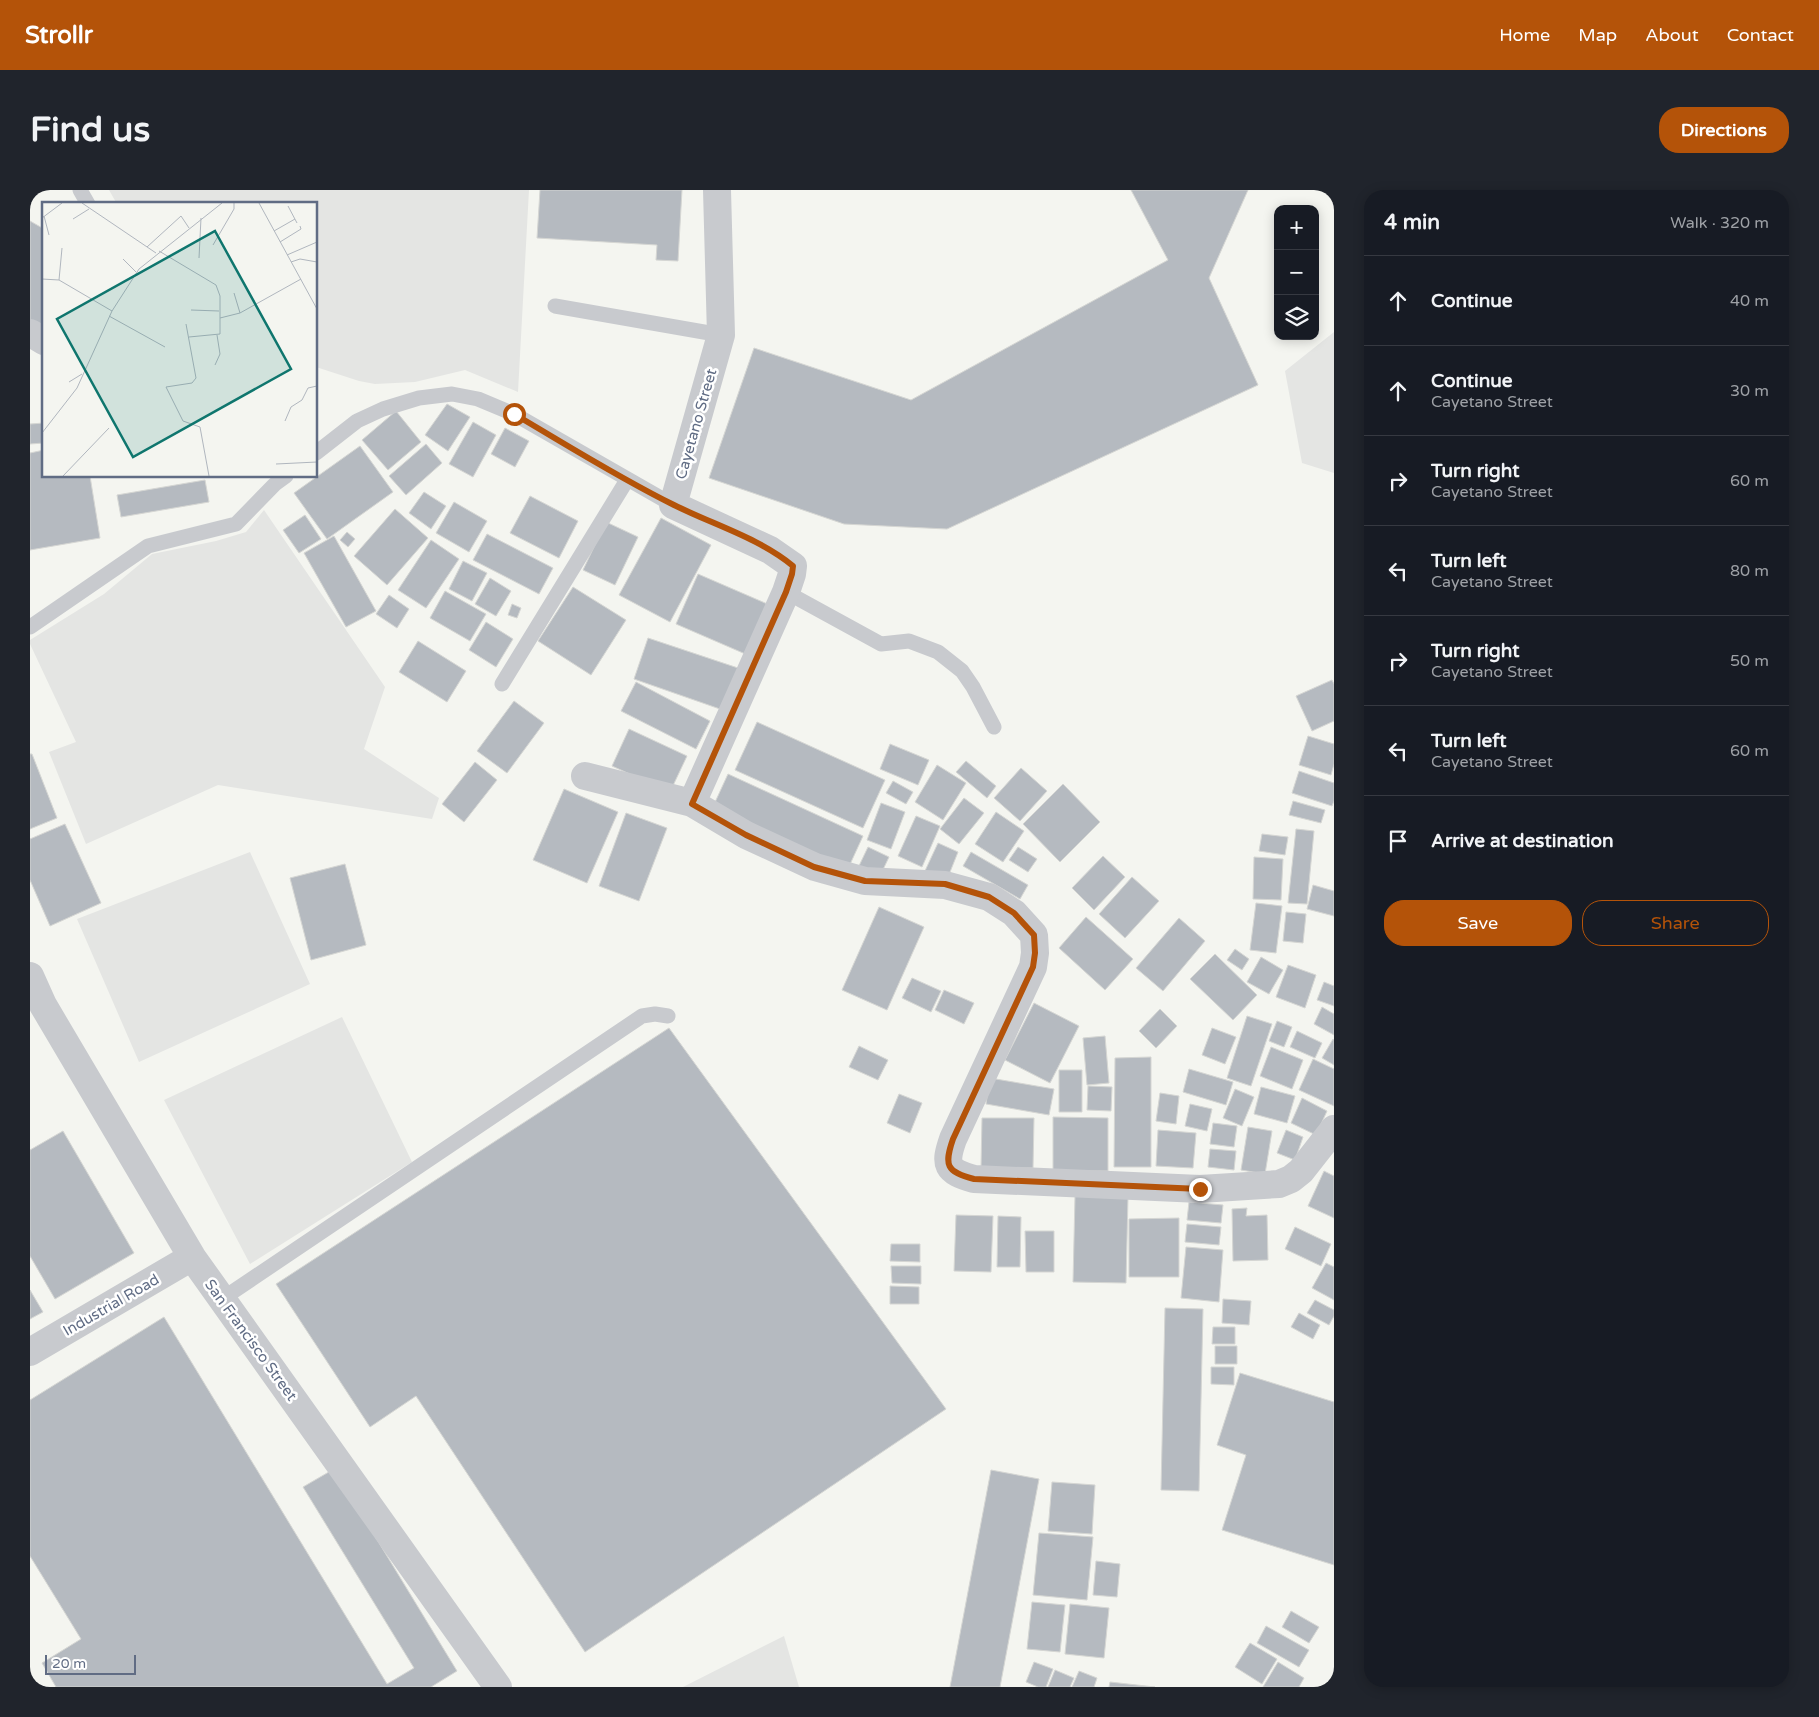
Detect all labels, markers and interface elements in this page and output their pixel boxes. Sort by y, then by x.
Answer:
text: Strollr [25,21,93,50]
text: Home [1499,24,1550,46]
text: Map [1578,24,1617,46]
text: About [1645,24,1699,46]
text: Contact [1727,24,1794,46]
button: Directions [1659,107,1789,153]
text: Find us [30,109,150,151]
inset map [42,202,318,478]
map controls [1274,205,1319,340]
button: + [1274,205,1319,250]
text: 4 min [1384,210,1440,235]
text: Walk · 320 m [1670,213,1769,233]
button: − [1274,250,1319,295]
icon: ahead [1384,287,1412,315]
text: Continue [1431,290,1513,312]
text: 40 m [1730,291,1769,311]
button: layers [1274,295,1319,340]
street label: Cayetano Street [672,366,720,481]
text: Continue [1431,370,1513,392]
icon: ahead [1384,377,1412,405]
text: 30 m [1730,381,1769,401]
text: Cayetano Street [1431,392,1553,412]
route start [503,403,526,426]
text: Turn right [1431,460,1519,482]
icon: right [1384,467,1412,495]
text: 60 m [1730,471,1769,491]
text: Cayetano Street [1431,482,1553,502]
text: Turn left [1431,550,1507,572]
icon: left [1384,557,1412,585]
text: 80 m [1730,561,1769,581]
text: Cayetano Street [1431,572,1553,592]
text: Turn right [1431,640,1519,662]
icon: right [1384,647,1412,675]
text: 50 m [1730,651,1769,671]
text: Cayetano Street [1431,662,1553,682]
text: Turn left [1431,730,1507,752]
icon: left [1384,737,1412,765]
text: 60 m [1730,741,1769,761]
text: Cayetano Street [1431,752,1553,772]
icon: arrive [1384,827,1412,855]
text: Arrive at destination [1431,830,1614,852]
button: Save [1384,900,1572,946]
button: Share [1582,900,1769,946]
route end [1189,1178,1212,1201]
street label: Industrial Road [60,1270,162,1340]
street label: San Francisco Street [201,1276,301,1404]
scale bar [45,1652,136,1675]
text: 20 m [52,1655,86,1672]

